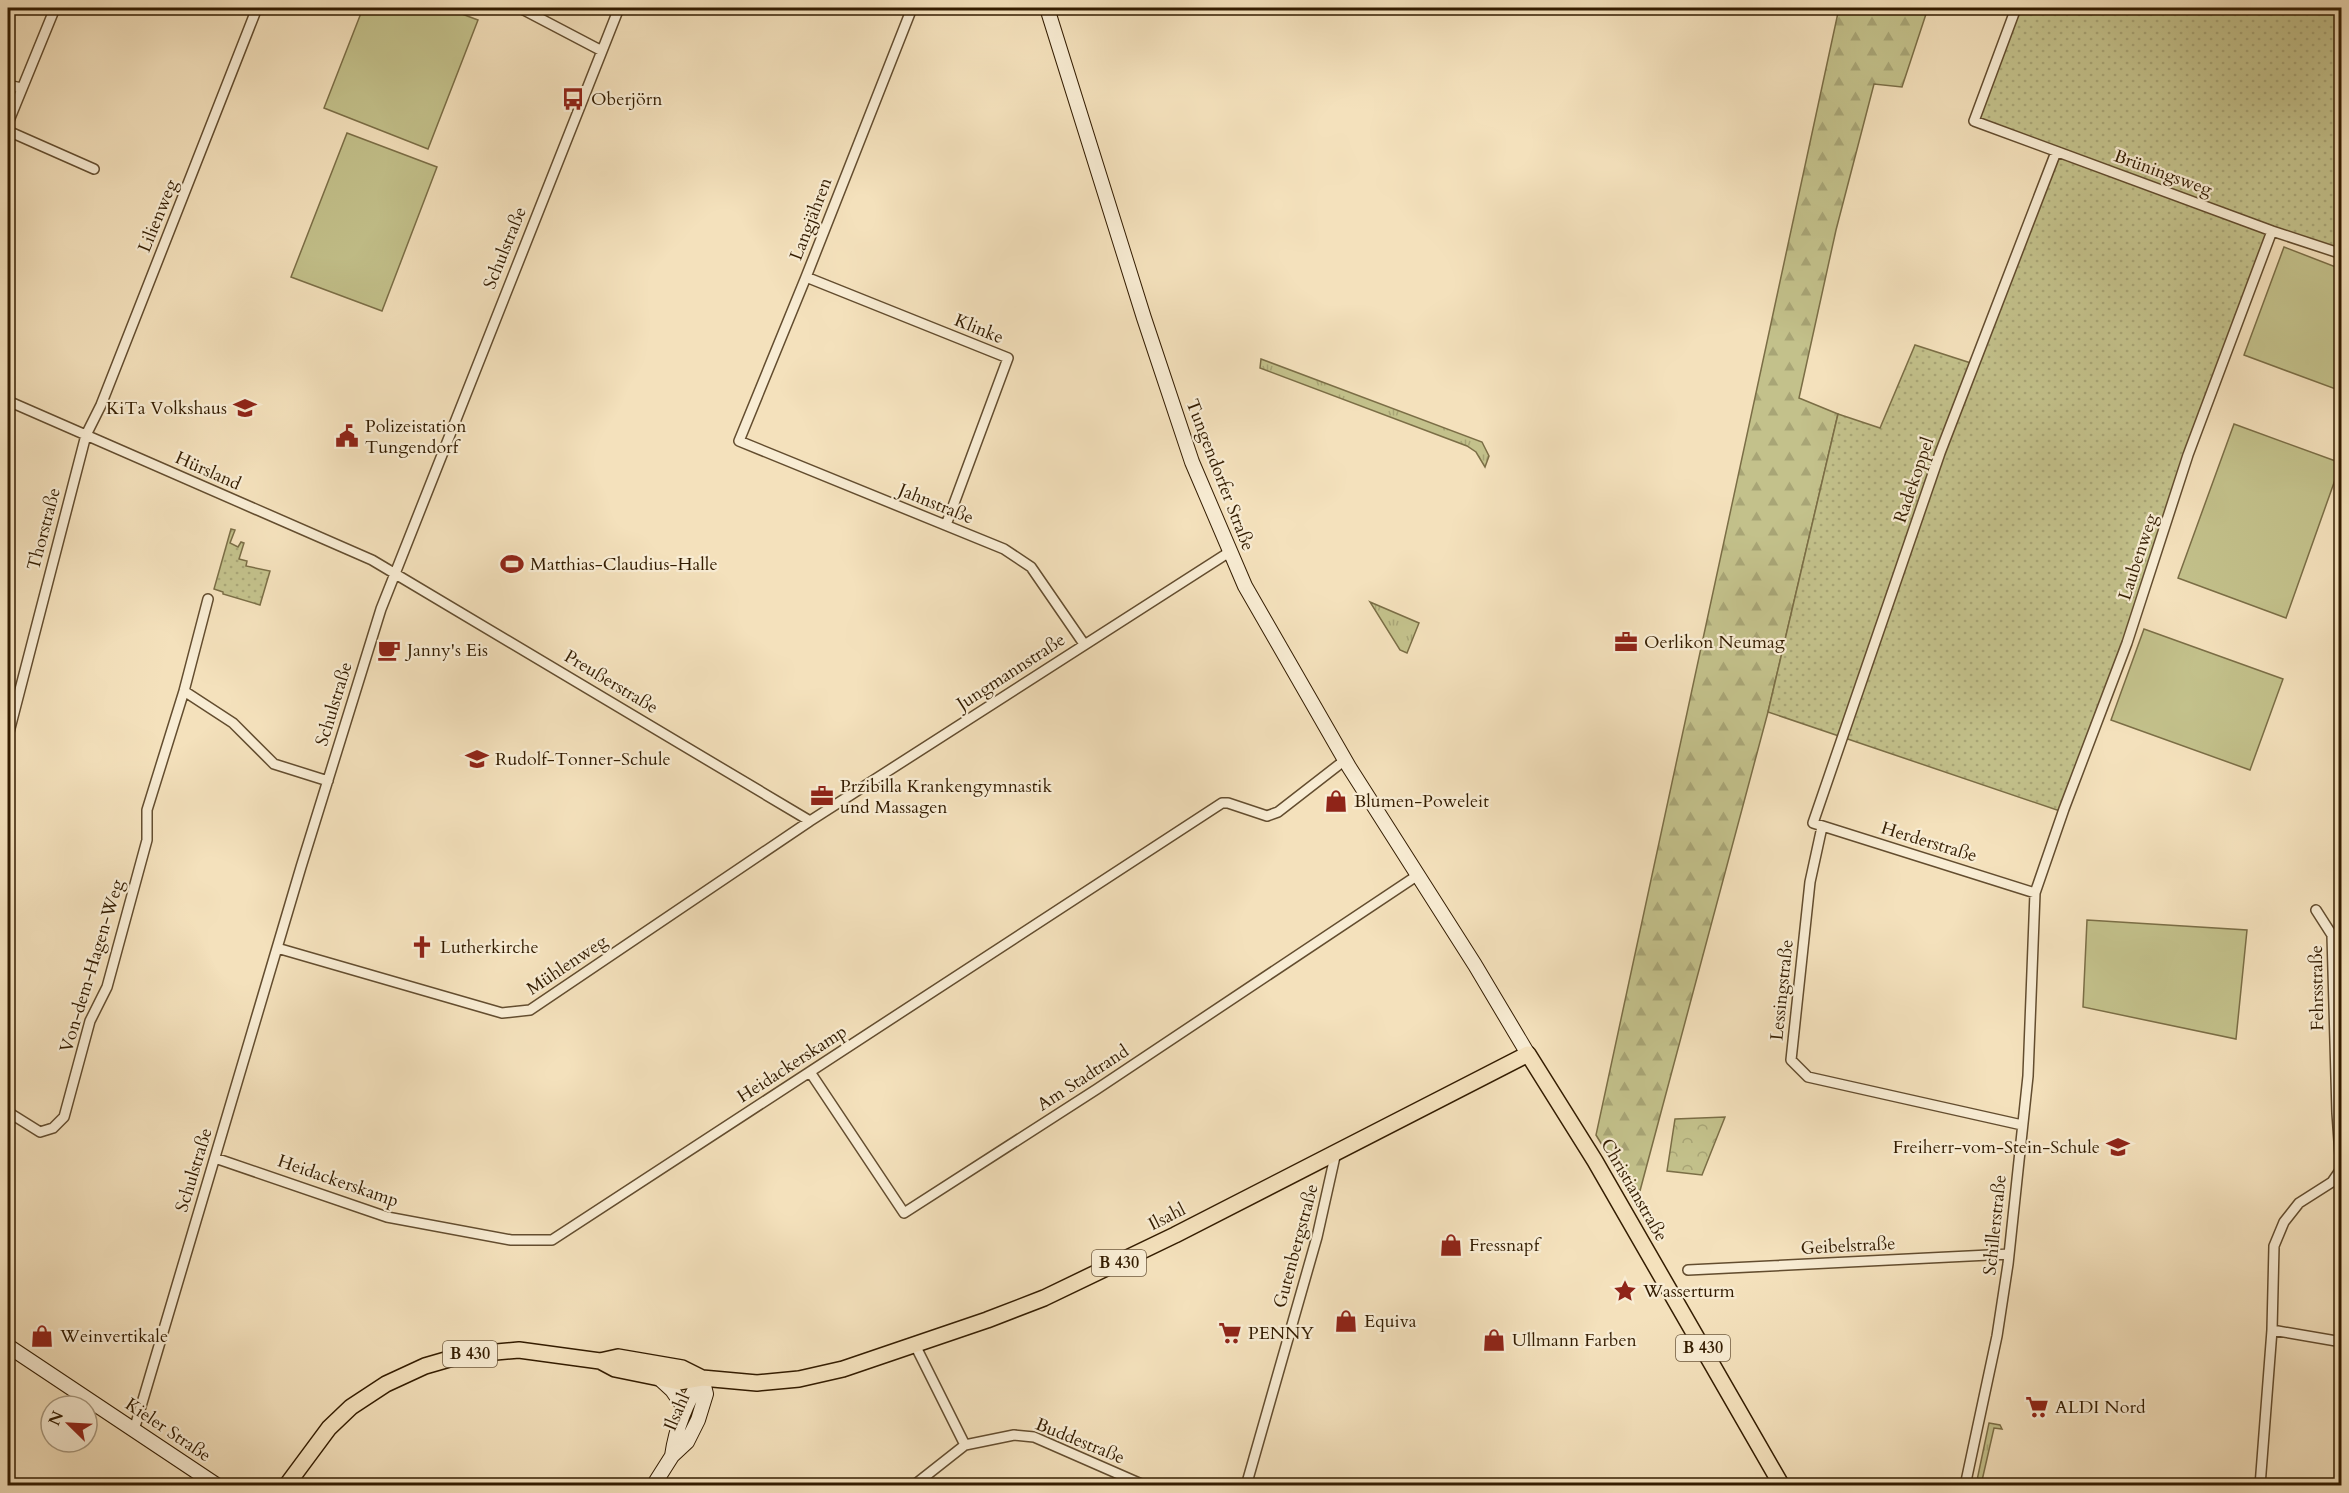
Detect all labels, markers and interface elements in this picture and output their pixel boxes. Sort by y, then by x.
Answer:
bus stop icon: Oberjörn [560,86,586,112]
place label: Oberjörn [591,87,663,112]
street label: Brüningsweg [2110,144,2217,203]
street label: Langjähren [784,173,839,264]
street label: Lilienweg [132,175,184,256]
street label: Schulstraße [477,203,533,293]
street label: Klinke [951,308,1007,350]
school or university icon: KiTa Volkshaus [232,395,258,421]
place label: KiTa Volkshaus [106,396,227,421]
street label: Tungendorfer Straße [1180,396,1260,554]
place label: Polizeistation Tungendorf [365,414,467,460]
public building icon: Polizeistation Tungendorf [334,423,360,449]
street label: Radekoppel [1888,433,1940,526]
street label: Hürsland [171,445,245,497]
street label: Jahnstraße [892,477,977,530]
street label: Thorstraße [21,485,67,573]
street label: Laubenweg [2112,510,2164,603]
sports icon: Matthias-Claudius-Halle [499,551,525,577]
place label: Matthias-Claudius-Halle [530,552,718,577]
street label: Jungmannstraße [949,628,1070,718]
office icon: Oerlikon Neumag [1613,629,1639,655]
place label: Oerlikon Neumag [1644,630,1786,655]
cafe icon: Janny's Eis [376,637,402,663]
place label: Janny's Eis [404,638,488,663]
street label: Preußerstraße [559,644,663,720]
street label: Schulstraße [309,659,359,749]
school or university icon: Rudolf-Tonner-Schule [464,746,490,772]
place label: Rudolf-Tonner-Schule [495,747,671,772]
place label: Przibilla Krankengymnastik und Massagen [840,774,1052,820]
office icon: Przibilla Krankengymnastik und Massagen [809,783,835,809]
shop icon: Blumen-Poweleit [1323,788,1349,814]
place label: Blumen-Poweleit [1354,789,1489,814]
street label: Herderstraße [1878,816,1980,868]
street label: Von-dem-Hagen-Weg [54,876,130,1056]
street label: Mühlenweg [522,928,613,1001]
church icon: Lutherkirche [409,934,435,960]
place label: Lutherkirche [440,935,539,960]
street label: Lessingstraße [1764,938,1800,1042]
street label: Fehrsstraße [2304,945,2330,1031]
street label: Heidackerskamp [732,1019,852,1109]
street label: Am Stadtrand [1032,1039,1134,1117]
street label: Schulstraße [169,1125,219,1215]
street label: Christianstraße [1594,1134,1674,1246]
school or university icon: Freiherr-vom-Stein-Schule [2105,1134,2131,1160]
place label: Freiherr-vom-Stein-Schule [1893,1135,2100,1160]
street label: Heidackerskamp [274,1149,402,1213]
street label: Schillerstraße [1977,1173,2013,1277]
street label: Gutenbergstraße [1267,1181,1325,1311]
street label: Ilsahl [1144,1197,1190,1237]
street label: Geibelstraße [1800,1231,1896,1261]
shop icon: Fressnapf [1438,1232,1464,1258]
place label: Fressnapf [1469,1233,1543,1258]
road number: B 430 [1092,1250,1146,1276]
place icon: Wasserturm [1612,1278,1638,1304]
place label: Wasserturm [1642,1279,1736,1304]
shop icon: Equiva [1333,1308,1359,1334]
place label: Equiva [1364,1309,1417,1334]
supermarket icon: PENNY [1217,1320,1243,1346]
place label: PENNY [1248,1321,1314,1346]
shop icon: Weinvertikale [29,1323,55,1349]
place label: Weinvertikale [59,1324,168,1349]
shop icon: Ullmann Farben [1481,1327,1507,1353]
place label: Ullmann Farben [1512,1328,1638,1353]
road number: B 430 [1676,1335,1730,1361]
road number: B 430 [443,1341,497,1367]
street label: Ilsahl [658,1389,696,1435]
street label: Kieler Straße [120,1392,216,1468]
north arrow [39,1394,99,1454]
supermarket icon: ALDI Nord [2024,1394,2050,1420]
place label: ALDI Nord [2055,1395,2146,1420]
text: N [43,1407,69,1429]
street label: Buddestraße [1032,1412,1128,1470]

